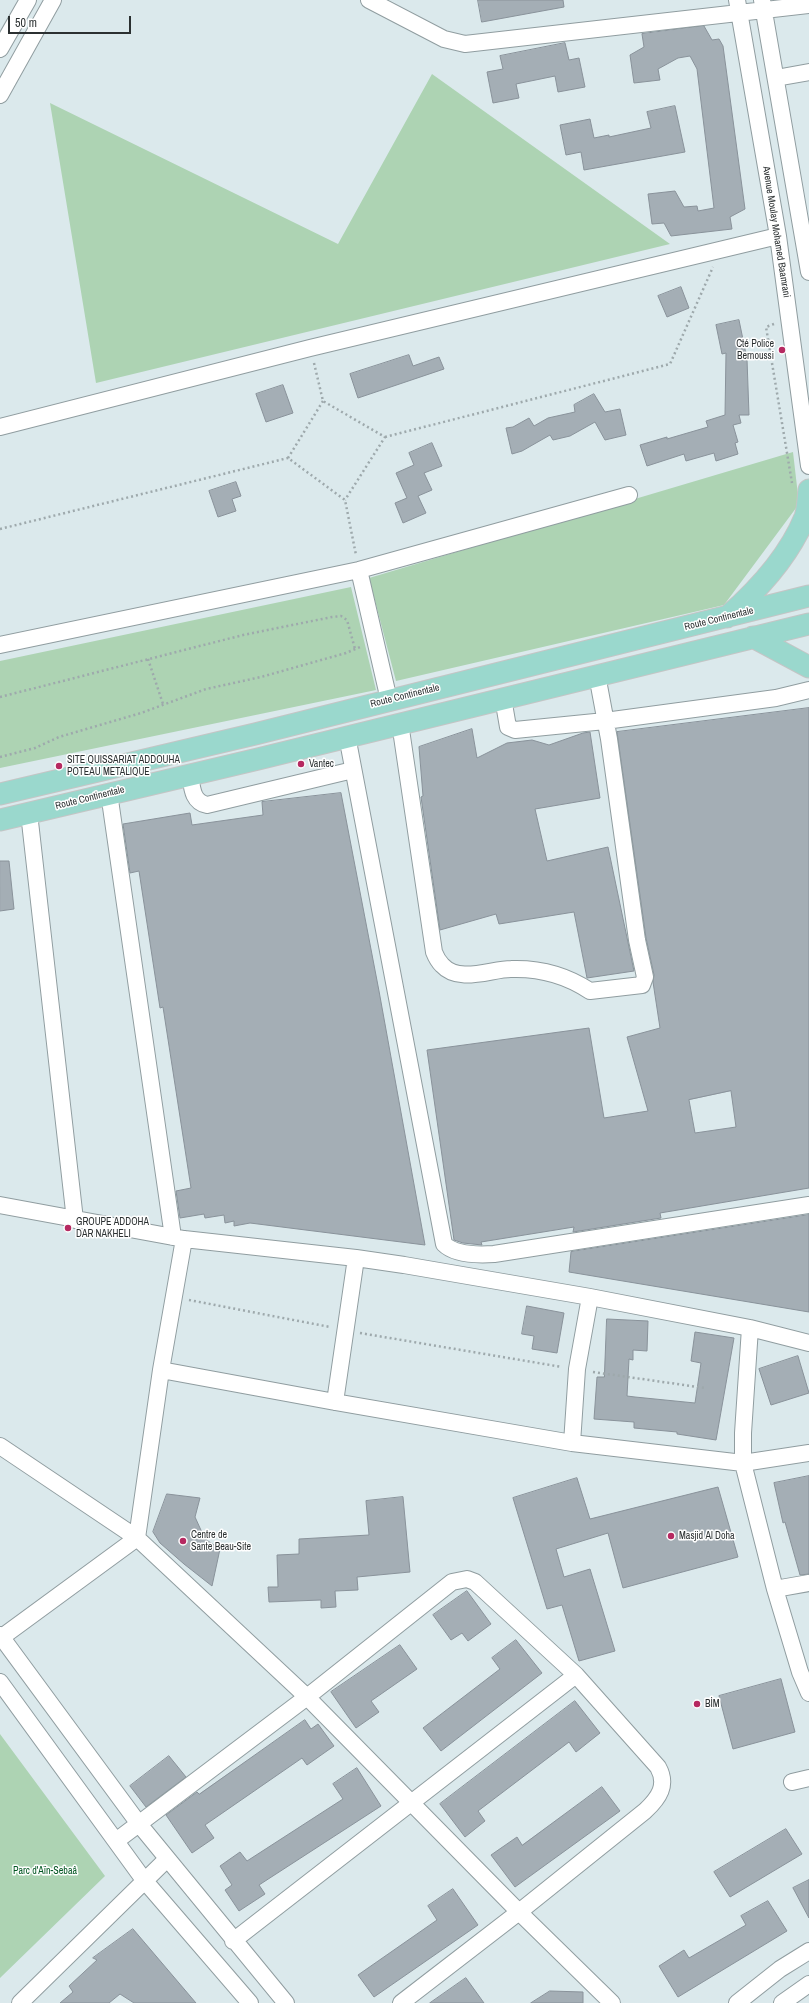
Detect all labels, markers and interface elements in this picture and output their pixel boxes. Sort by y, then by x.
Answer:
scale bar [10,8,133,34]
text: 50 m [15,15,37,31]
street label: Avenue Moulay Mohamed Baamrani [760,165,792,299]
place label: Cté Police Bernoussi [736,338,774,362]
marker: Cté Police Bernoussi [777,345,787,355]
street label: Route Continentale [683,605,755,633]
street label: Route Continentale [369,682,441,710]
place label: SITE QUISSARIAT ADDOUHA POTEAU METALIQUE [67,754,180,778]
place label: Vantec [309,758,334,770]
marker: Vantec [296,759,306,769]
marker: SITE QUISSARIAT ADDOUHA POTEAU METALIQUE [54,761,64,771]
street label: Route Continentale [54,784,126,812]
place label: GROUPE ADDOHA DAR NAKHELI [76,1216,149,1240]
marker: GROUPE ADDOHA DAR NAKHELI [63,1223,73,1233]
place label: Centre de Sante Beau-Site [191,1529,251,1552]
place label: Masjid Al Doha [679,1530,735,1542]
marker: Masjid Al Doha [666,1531,676,1541]
marker: Centre de Sante Beau-Site [178,1536,188,1546]
place label: BİM [705,1698,720,1710]
marker: BİM [692,1699,702,1709]
park label: Parc d'Aïn-Sebaâ [13,1865,77,1877]

